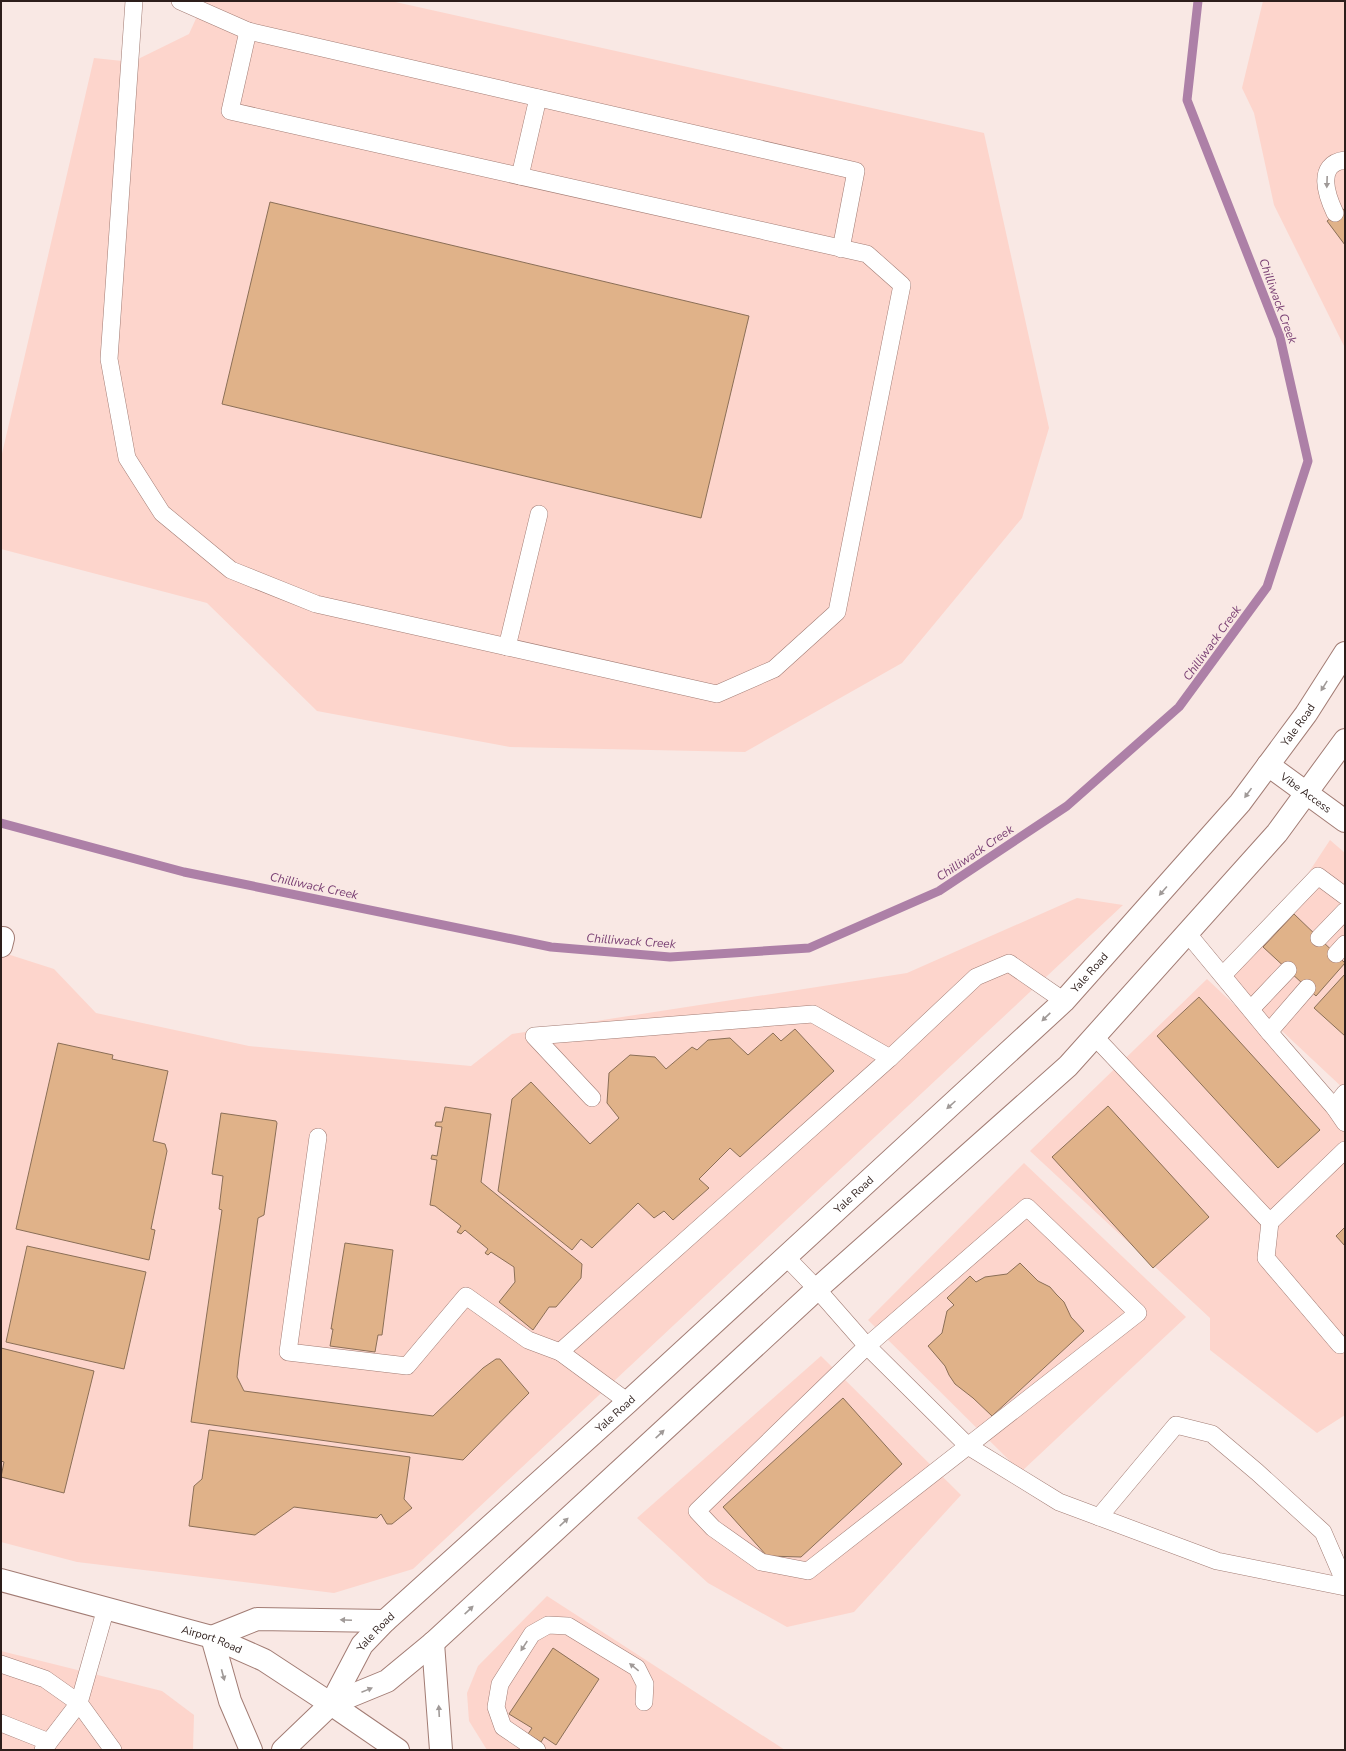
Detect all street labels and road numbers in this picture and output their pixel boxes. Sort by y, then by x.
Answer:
street label: Yale Road [1277,701,1318,750]
street label: Vibe Access [1277,768,1335,816]
street label: Yale Road [1067,949,1111,997]
street label: Yale Road [830,1172,877,1217]
street label: Yale Road [591,1392,638,1436]
street label: Yale Road [352,1609,398,1654]
street label: Airport Road [180,1622,245,1657]

